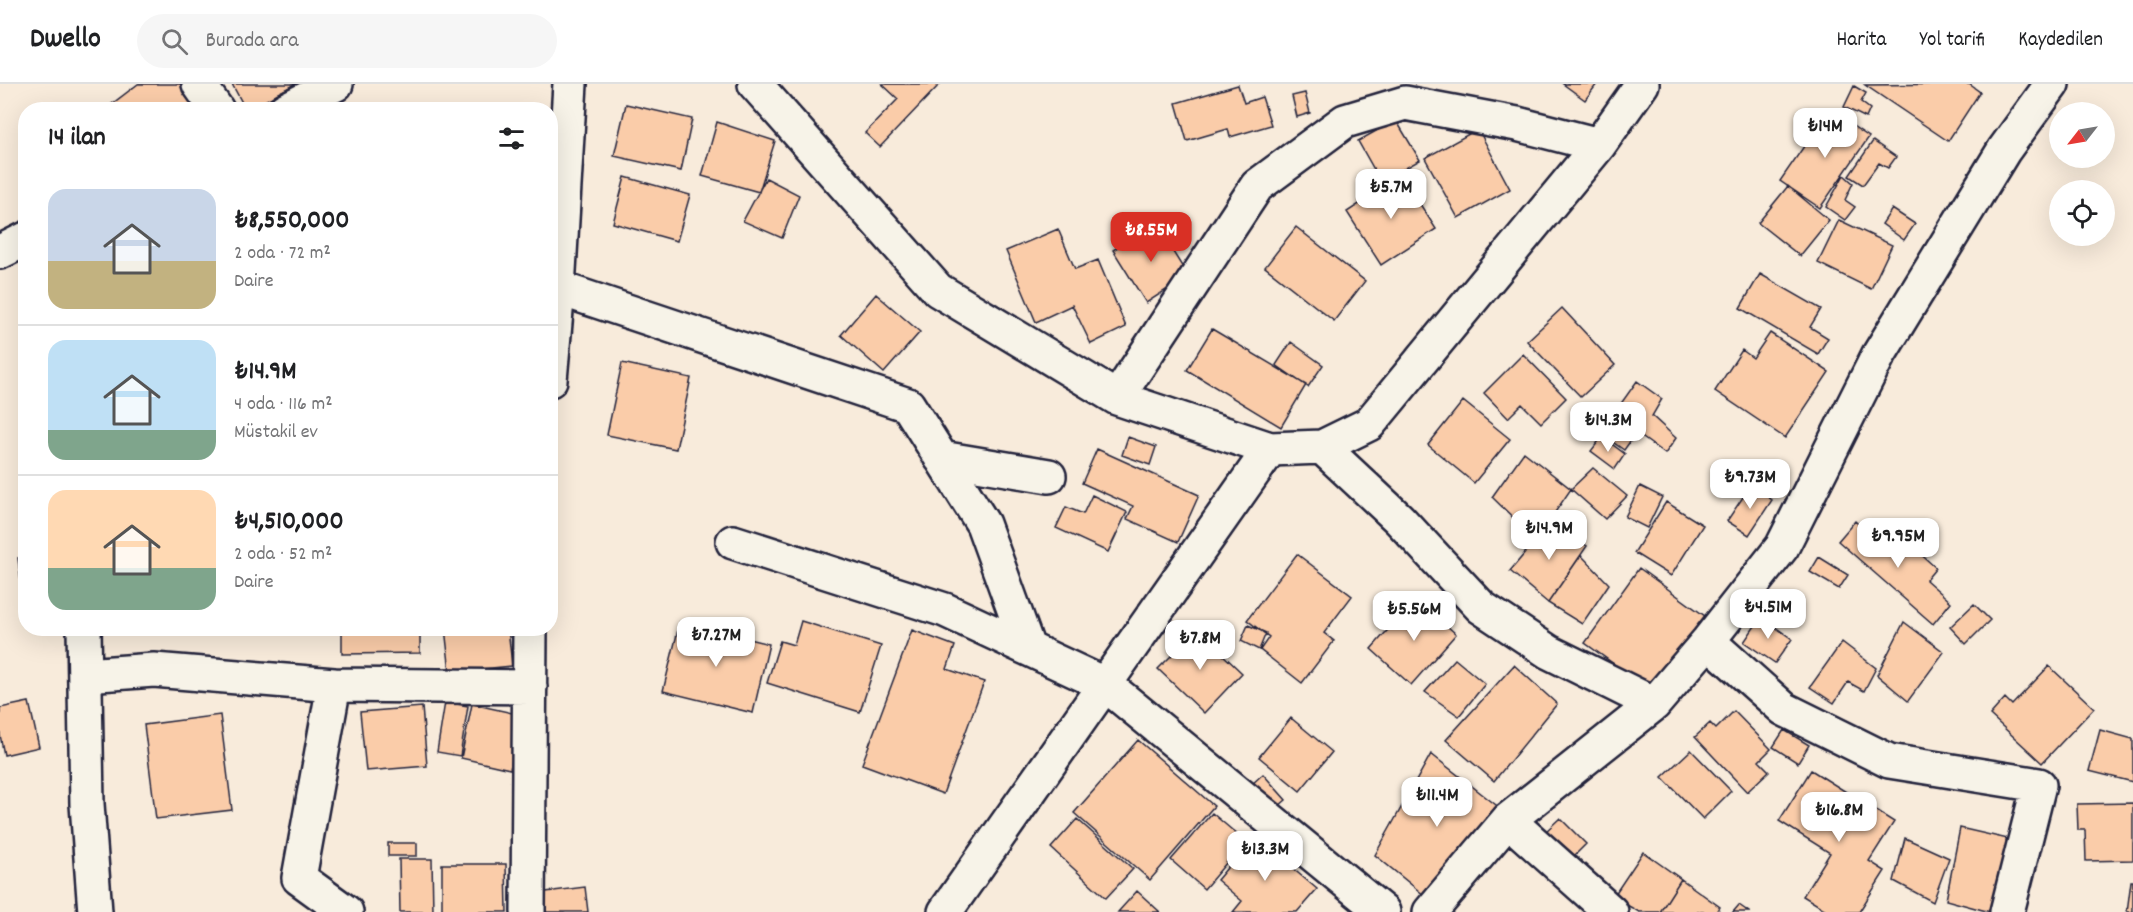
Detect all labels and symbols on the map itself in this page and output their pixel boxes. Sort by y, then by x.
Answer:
north arrow [2049,102,2115,168]
pin: ₺14M [1789,108,1861,159]
pin: ₺5.7M [1349,169,1433,220]
pin: ₺8.55M [1102,212,1200,263]
pin: ₺14.3M [1559,402,1657,453]
pin: ₺9.73M [1701,459,1799,510]
pin: ₺14.9M [1500,510,1598,561]
pin: ₺9.95M [1849,518,1947,569]
pin: ₺4.51M [1719,589,1817,640]
pin: ₺5.56M [1365,591,1463,642]
pin: ₺7.27M [667,617,765,668]
pin: ₺7.8M [1158,620,1242,671]
pin: ₺11.4M [1388,777,1486,828]
pin: ₺16.8M [1790,792,1888,843]
pin: ₺13.3M [1216,831,1314,882]

